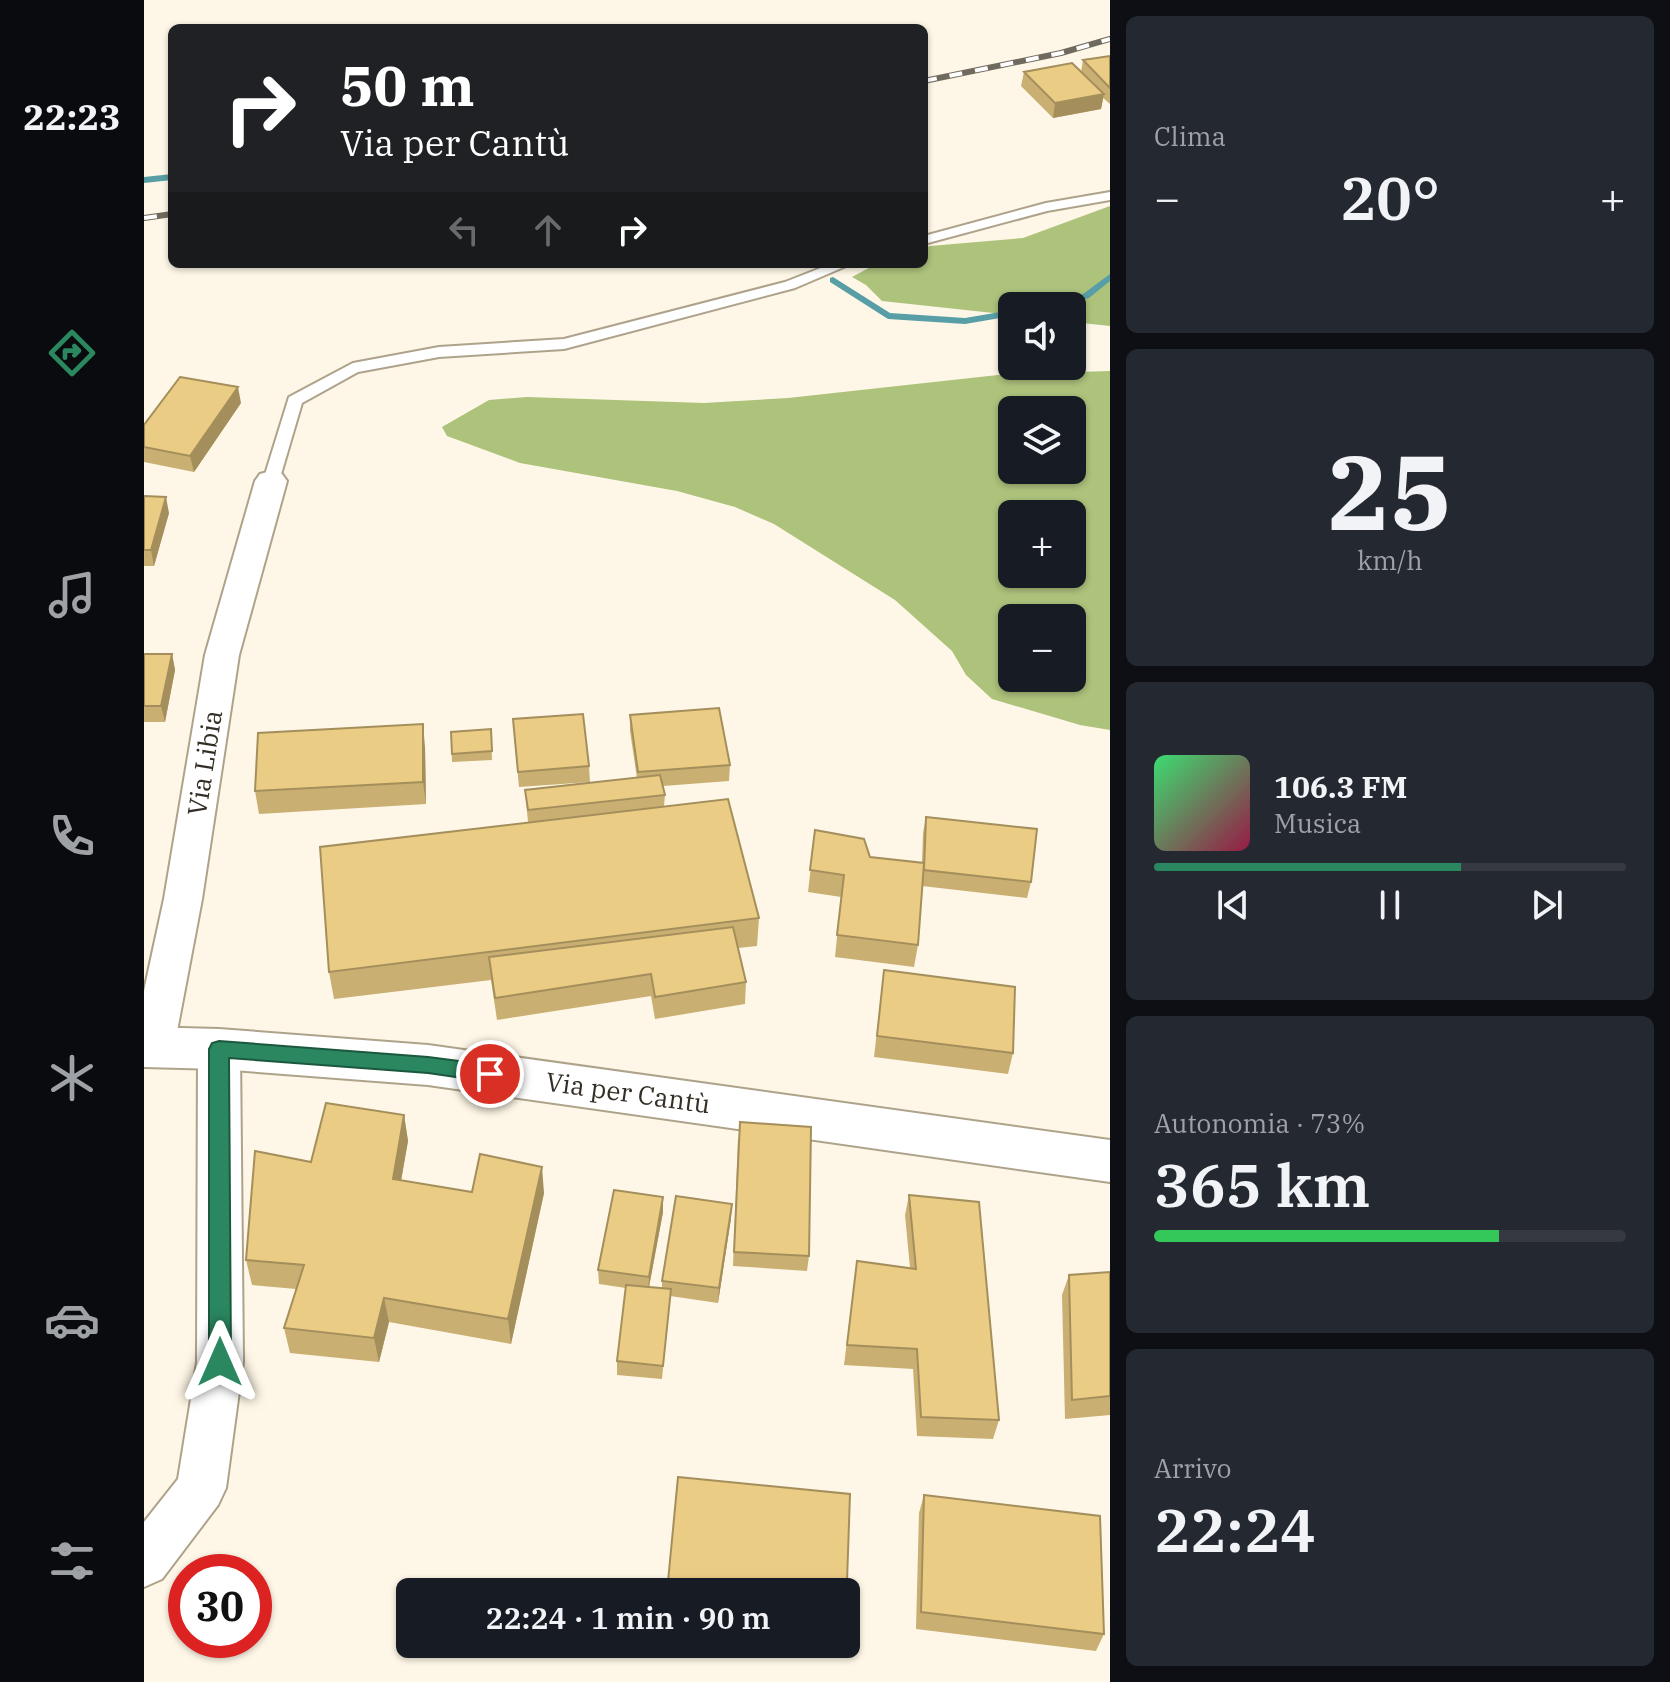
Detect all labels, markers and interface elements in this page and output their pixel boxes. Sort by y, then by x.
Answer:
text: 50 m [340,49,475,121]
icon: right [208,56,312,160]
text: 22:23 [23,93,121,140]
text: Via per Cantù [340,119,569,166]
text: Clima [1154,119,1226,153]
text: 20° [1340,158,1440,237]
text: − [1154,169,1180,226]
text: + [1600,169,1626,226]
icon: left [442,208,486,252]
icon: ahead [526,208,570,252]
icon: right [610,208,654,252]
map controls [998,292,1086,692]
button: sound [998,292,1086,380]
icon: directions [44,325,100,381]
button: layers [998,396,1086,484]
text: 25 [1328,423,1452,559]
button: + [998,500,1086,588]
text: km/h [1357,543,1423,577]
icon: music [44,567,100,623]
button: − [998,604,1086,692]
street label: Via Libia [179,707,229,818]
text: 106.3 FM [1274,767,1407,806]
text: Musica [1274,806,1361,840]
icon: phone [44,808,100,864]
icon: previous [1211,883,1255,927]
icon: pause [1368,883,1412,927]
icon: next [1525,883,1569,927]
pin [456,1040,524,1108]
icon: climate [44,1050,100,1106]
icon: arrive [468,1052,512,1096]
street label: Via per Cantù [544,1064,712,1120]
text: Autonomia · 73% [1154,1106,1365,1140]
text: 365 km [1154,1145,1370,1224]
icon: car [44,1292,100,1348]
position arrow [178,1320,262,1404]
text: Arrivo [1154,1451,1231,1485]
text: 22:24 [1154,1490,1316,1569]
icon: filters [44,1533,100,1589]
speed limit sign: 30 [168,1554,272,1658]
text: 22:24 · 1 min · 90 m [486,1598,770,1637]

